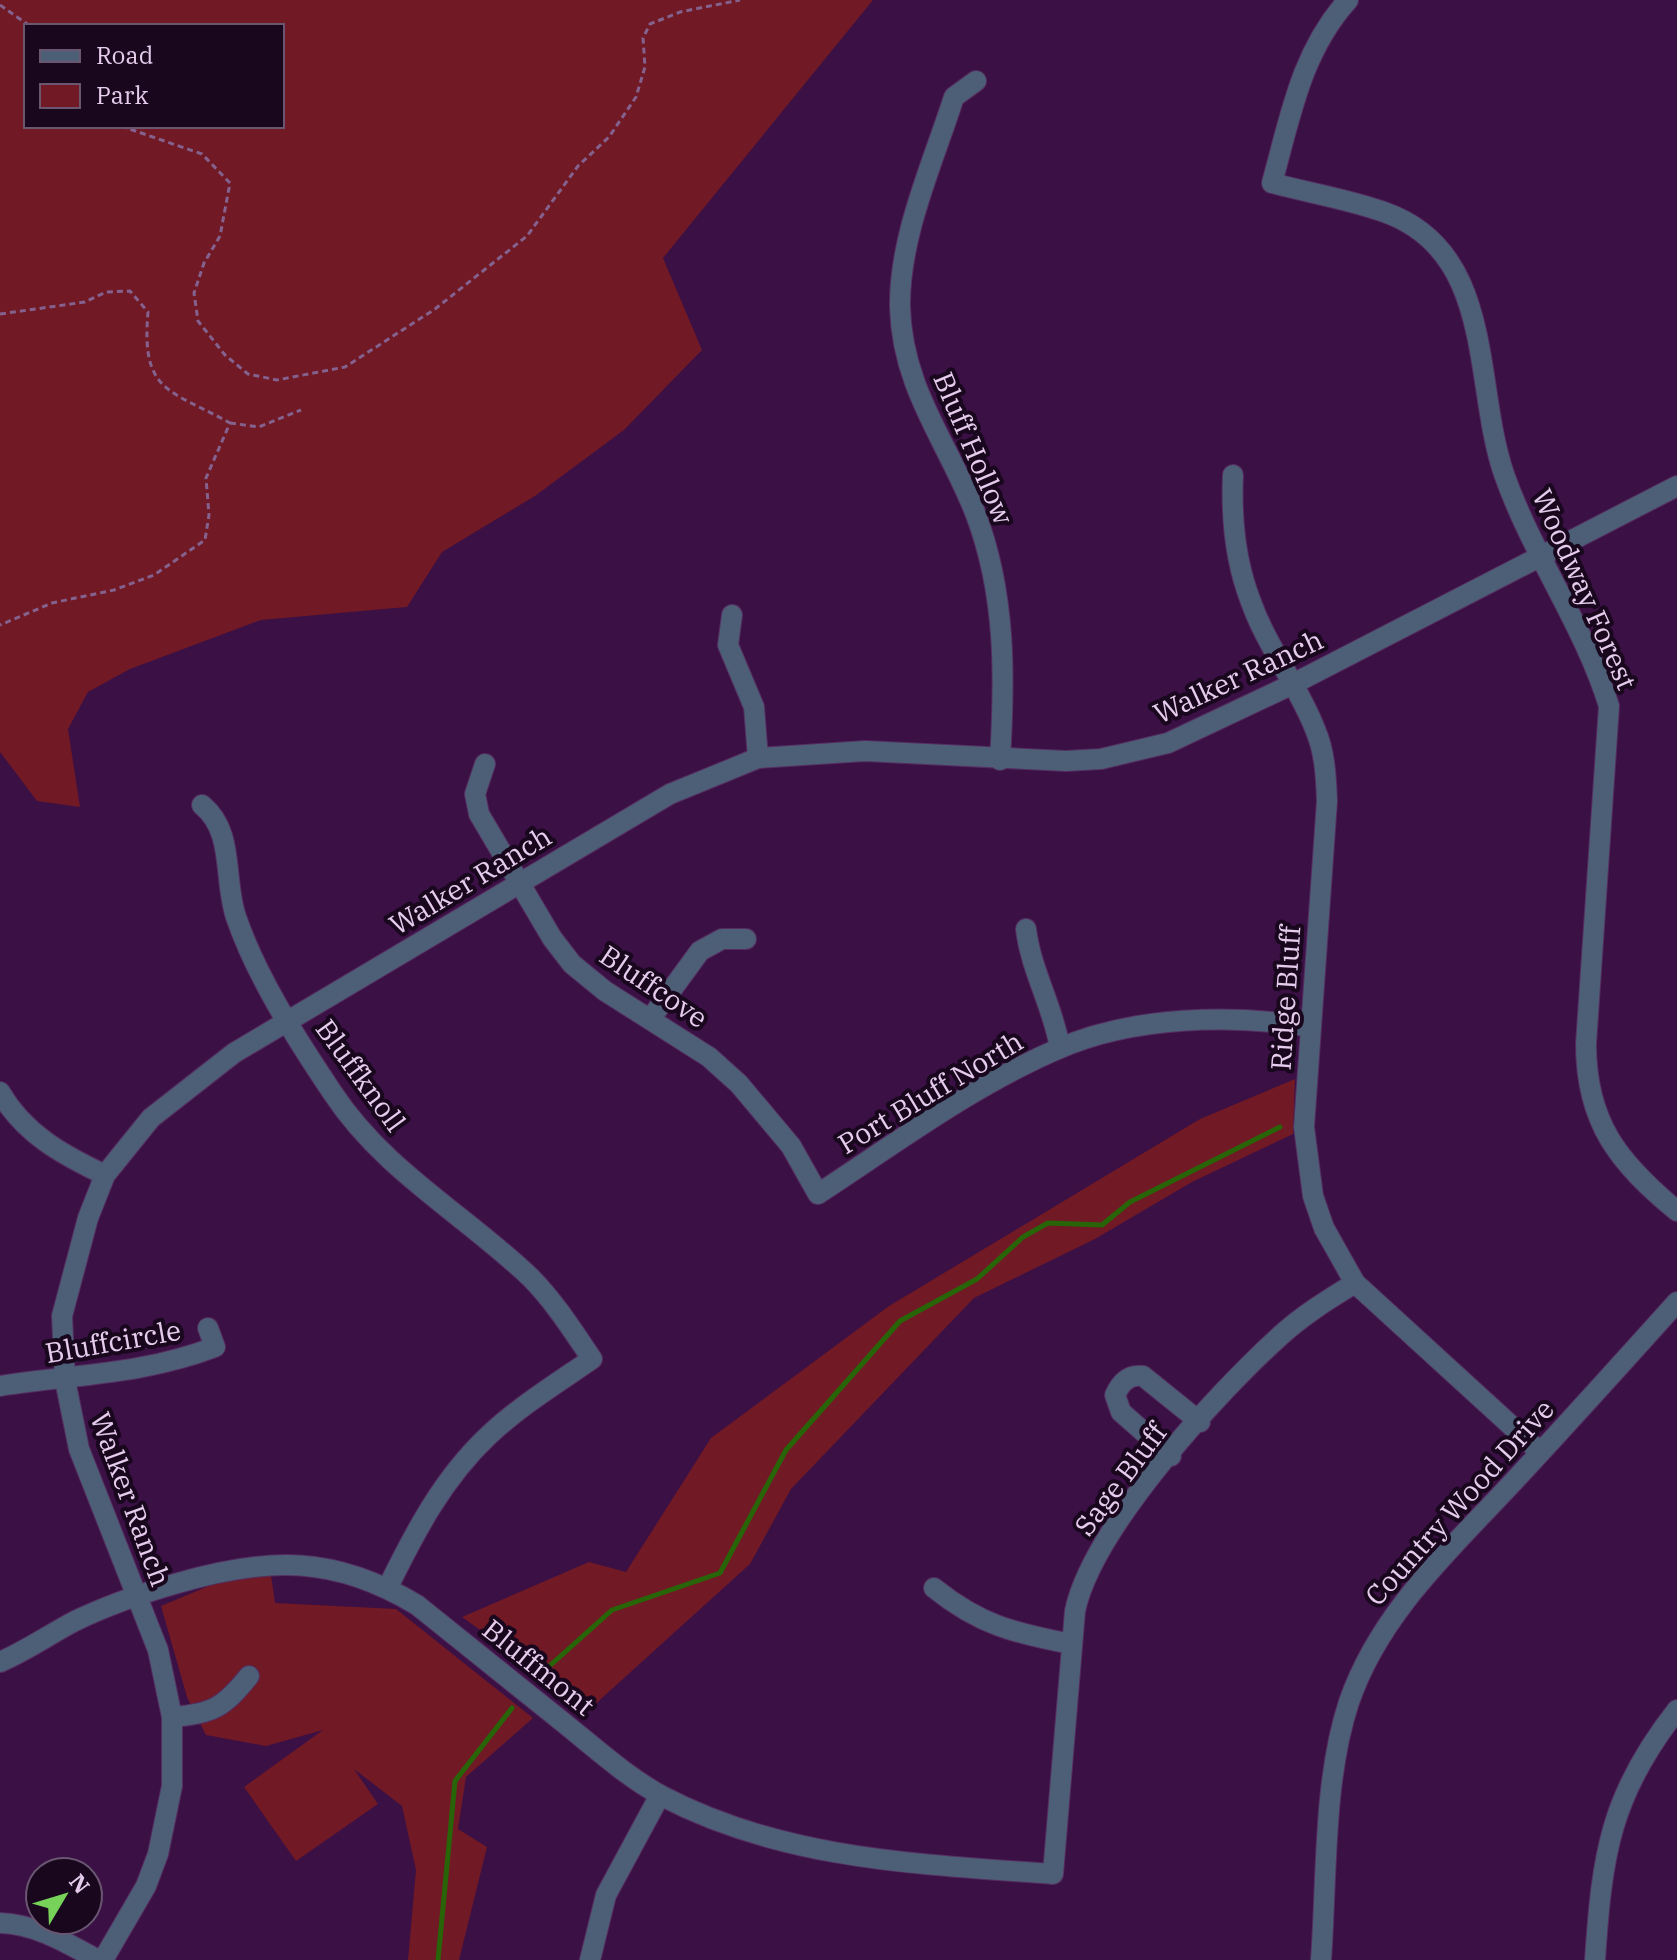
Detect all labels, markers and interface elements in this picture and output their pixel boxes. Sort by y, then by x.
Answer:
legend [24,24,284,128]
text: Road [96,39,153,71]
text: Park [96,79,148,111]
street label: Bluff Hollow [925,366,1023,530]
street label: Woodway Forest [1524,483,1646,695]
street label: Walker Ranch [1147,621,1329,731]
street label: Walker Ranch [382,817,558,943]
street label: Ridge Bluff [1261,922,1309,1072]
street label: Bluffcove [593,936,715,1036]
street label: Bluffknoll [308,1011,414,1139]
street label: Port Bluff North [831,1022,1029,1162]
street label: Bluffcircle [42,1311,184,1371]
street label: Country Wood Drive [1356,1391,1562,1613]
street label: Walker Ranch [82,1407,180,1591]
street label: Sage Bluff [1066,1413,1176,1543]
street label: Bluffmont [475,1610,603,1724]
north arrow [24,1856,104,1936]
text: N [63,1868,97,1899]

